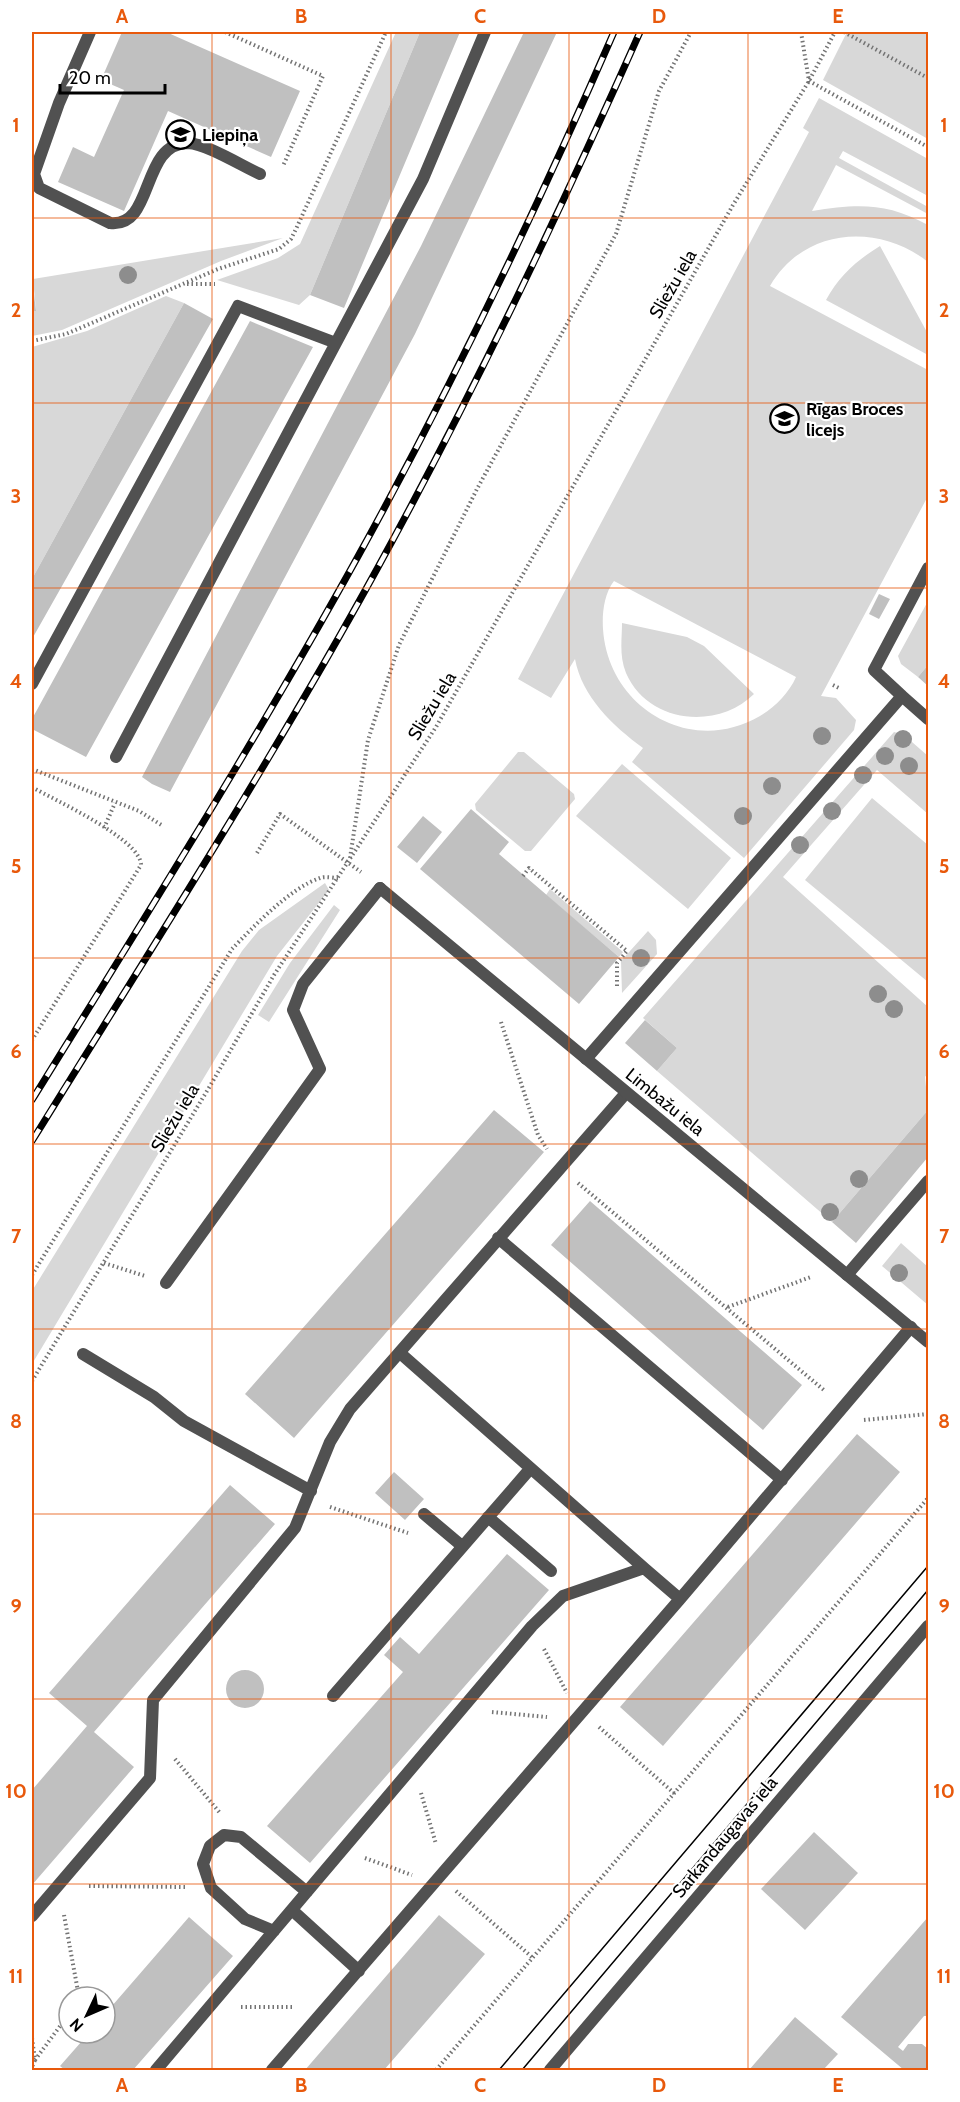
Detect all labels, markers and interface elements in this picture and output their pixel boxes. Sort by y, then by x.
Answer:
text: A [116,4,129,28]
text: B [295,4,307,28]
text: C [474,4,486,28]
text: D [652,4,666,28]
text: E [832,4,844,28]
scale bar [60,57,165,95]
text: 20 m [69,67,111,89]
text: 1 [12,113,20,137]
text: 1 [940,113,948,137]
school or university icon: Liepiņa [165,119,197,151]
place label: Liepiņa [202,124,258,147]
street label: Sliežu iela [645,245,702,322]
text: 2 [11,298,21,322]
text: 2 [939,298,949,322]
place label: Rīgas Broces licejs [806,398,904,441]
school or university icon: Rīgas Broces licejs [769,403,801,435]
text: 3 [11,484,21,508]
text: 3 [939,484,949,508]
street label: Sliežu iela [403,668,461,744]
text: 4 [10,669,22,693]
text: 4 [938,669,950,693]
text: 5 [11,854,21,878]
text: 5 [939,854,949,878]
text: 6 [10,1039,22,1063]
text: 6 [938,1039,950,1063]
street label: Limbažu iela [621,1064,709,1141]
street label: Sliežu iela [146,1080,204,1156]
text: 7 [11,1224,22,1248]
text: 7 [939,1224,950,1248]
text: 8 [10,1409,22,1433]
text: 8 [938,1409,950,1433]
text: 9 [10,1594,22,1618]
text: 9 [938,1594,950,1618]
street label: Sarkandaugavas iela [668,1772,782,1902]
text: 10 [5,1779,27,1803]
text: 10 [933,1779,955,1803]
text: 11 [9,1964,23,1988]
text: 11 [937,1964,951,1988]
north arrow [57,1985,117,2045]
text: N [66,2014,87,2036]
text: A [116,2073,129,2097]
text: B [295,2073,307,2097]
text: C [474,2073,486,2097]
text: D [652,2073,666,2097]
text: E [832,2073,844,2097]

